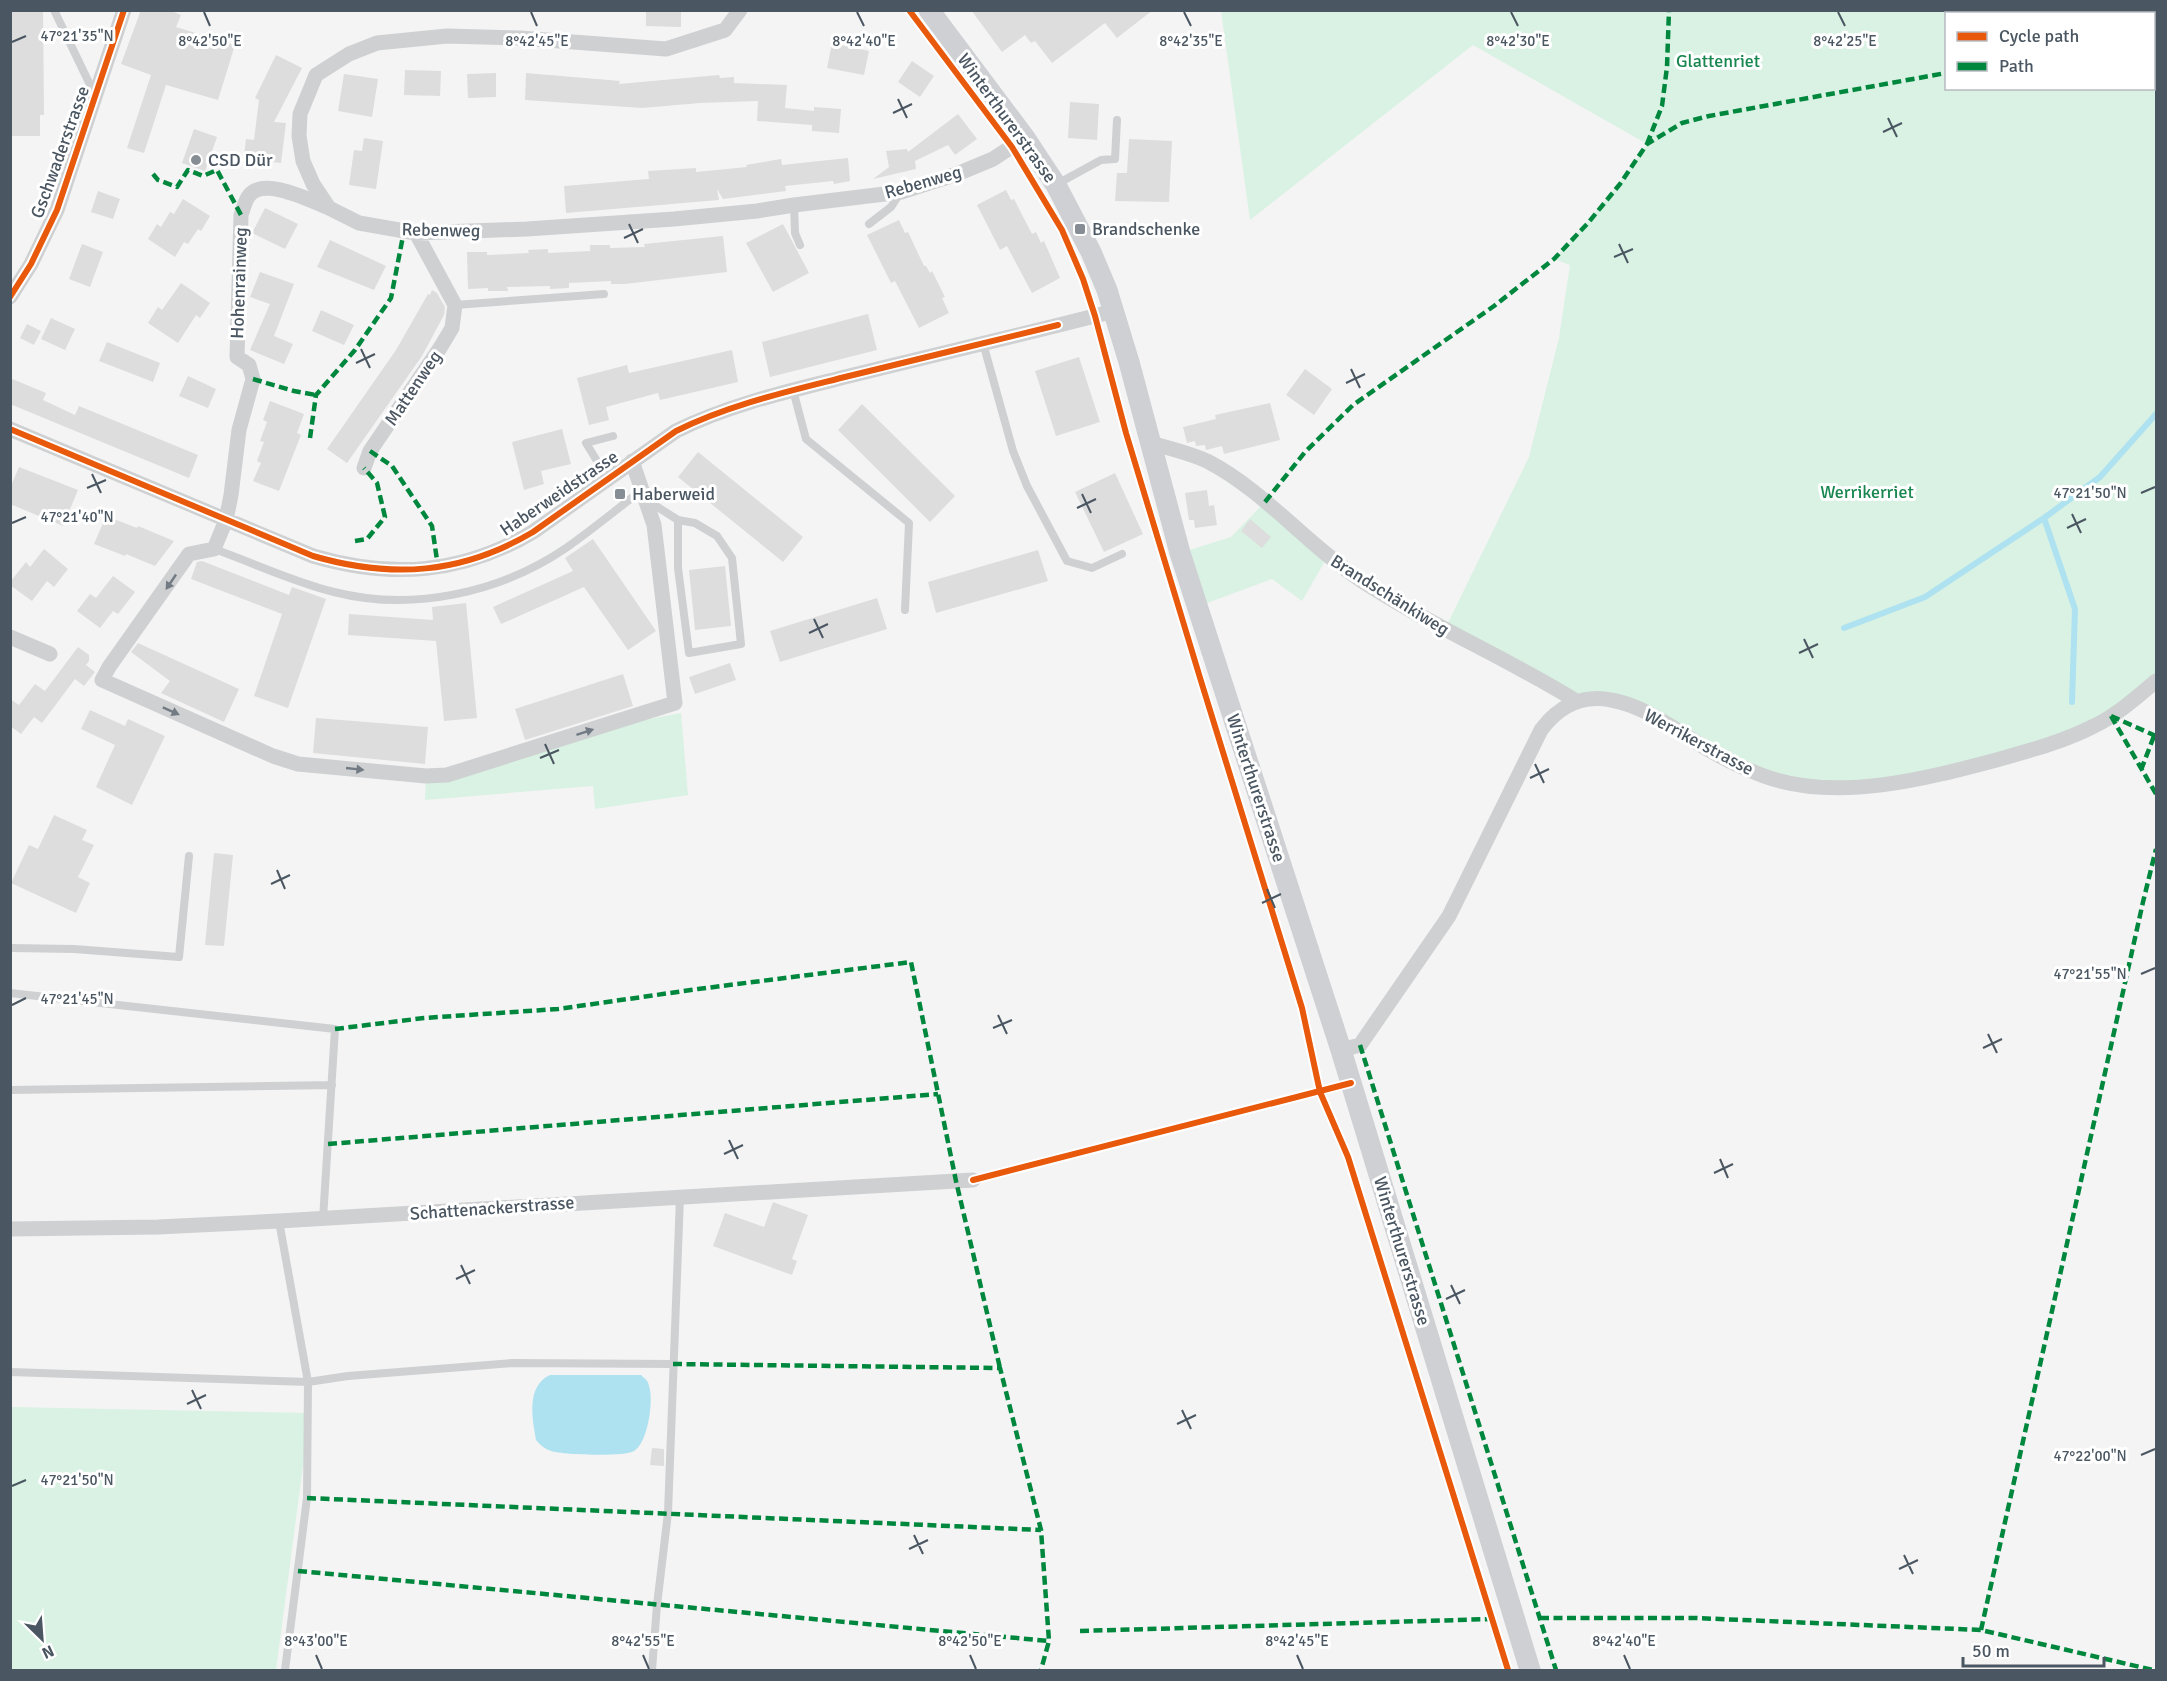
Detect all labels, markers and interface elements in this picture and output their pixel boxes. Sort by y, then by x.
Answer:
legend [1945,12,2155,90]
text: Cycle path [1999,25,2079,47]
text: 47°21'35"N [40,27,114,45]
text: 8°42'50"E [178,32,242,50]
text: 8°42'45"E [505,32,569,50]
text: 8°42'40"E [832,32,896,50]
text: 8°42'35"E [1159,32,1223,50]
text: 8°42'30"E [1486,32,1550,50]
text: 8°42'25"E [1813,32,1877,50]
street label: Winterthurerstrasse [953,49,1061,187]
park label: Glattenriet [1676,50,1760,72]
text: Path [1999,55,2034,77]
street label: Gschwaderstrasse [26,83,94,221]
place label: CSD Dür [208,149,273,171]
marker: CSD Dür [189,153,203,167]
street label: Rebenweg [882,161,964,203]
street label: Rebenweg [401,218,481,242]
place label: Brandschenke [1092,218,1200,240]
marker: Brandschenke [1073,222,1087,236]
street label: Hohenrainweg [226,227,252,339]
street label: Mattenweg [380,346,446,430]
street label: Haberweidstrasse [496,445,622,541]
park label: Werrikerriet [1820,481,1914,503]
place label: Haberweid [632,483,715,505]
text: 47°21'50"N [2053,484,2127,502]
marker: Haberweid [613,487,627,501]
text: 47°21'40"N [40,508,114,526]
street label: Brandschänkiweg [1327,550,1453,640]
one-way arrow [166,574,177,590]
street label: Werrikerstrasse [1640,704,1758,780]
one-way arrow [162,706,179,715]
street label: Winterthurerstrasse [1222,711,1290,865]
one-way arrow [576,727,594,736]
one-way arrow [345,764,364,774]
text: 47°21'55"N [2053,965,2127,983]
text: 47°21'45"N [40,990,114,1008]
street label: Winterthurerstrasse [1369,1174,1435,1328]
street label: Schattenackerstrasse [409,1191,575,1225]
text: 47°22'00"N [2053,1447,2127,1465]
text: 47°21'50"N [40,1471,114,1489]
north arrow [12,1609,72,1669]
scale bar [1963,1630,2104,1668]
text: 8°43'00"E [284,1632,348,1650]
text: 8°42'55"E [611,1632,675,1650]
text: 8°42'50"E [938,1632,1002,1650]
text: 8°42'45"E [1265,1632,1329,1650]
text: 8°42'40"E [1592,1632,1656,1650]
text: N [39,1640,57,1663]
text: 50 m [1972,1640,2010,1662]

